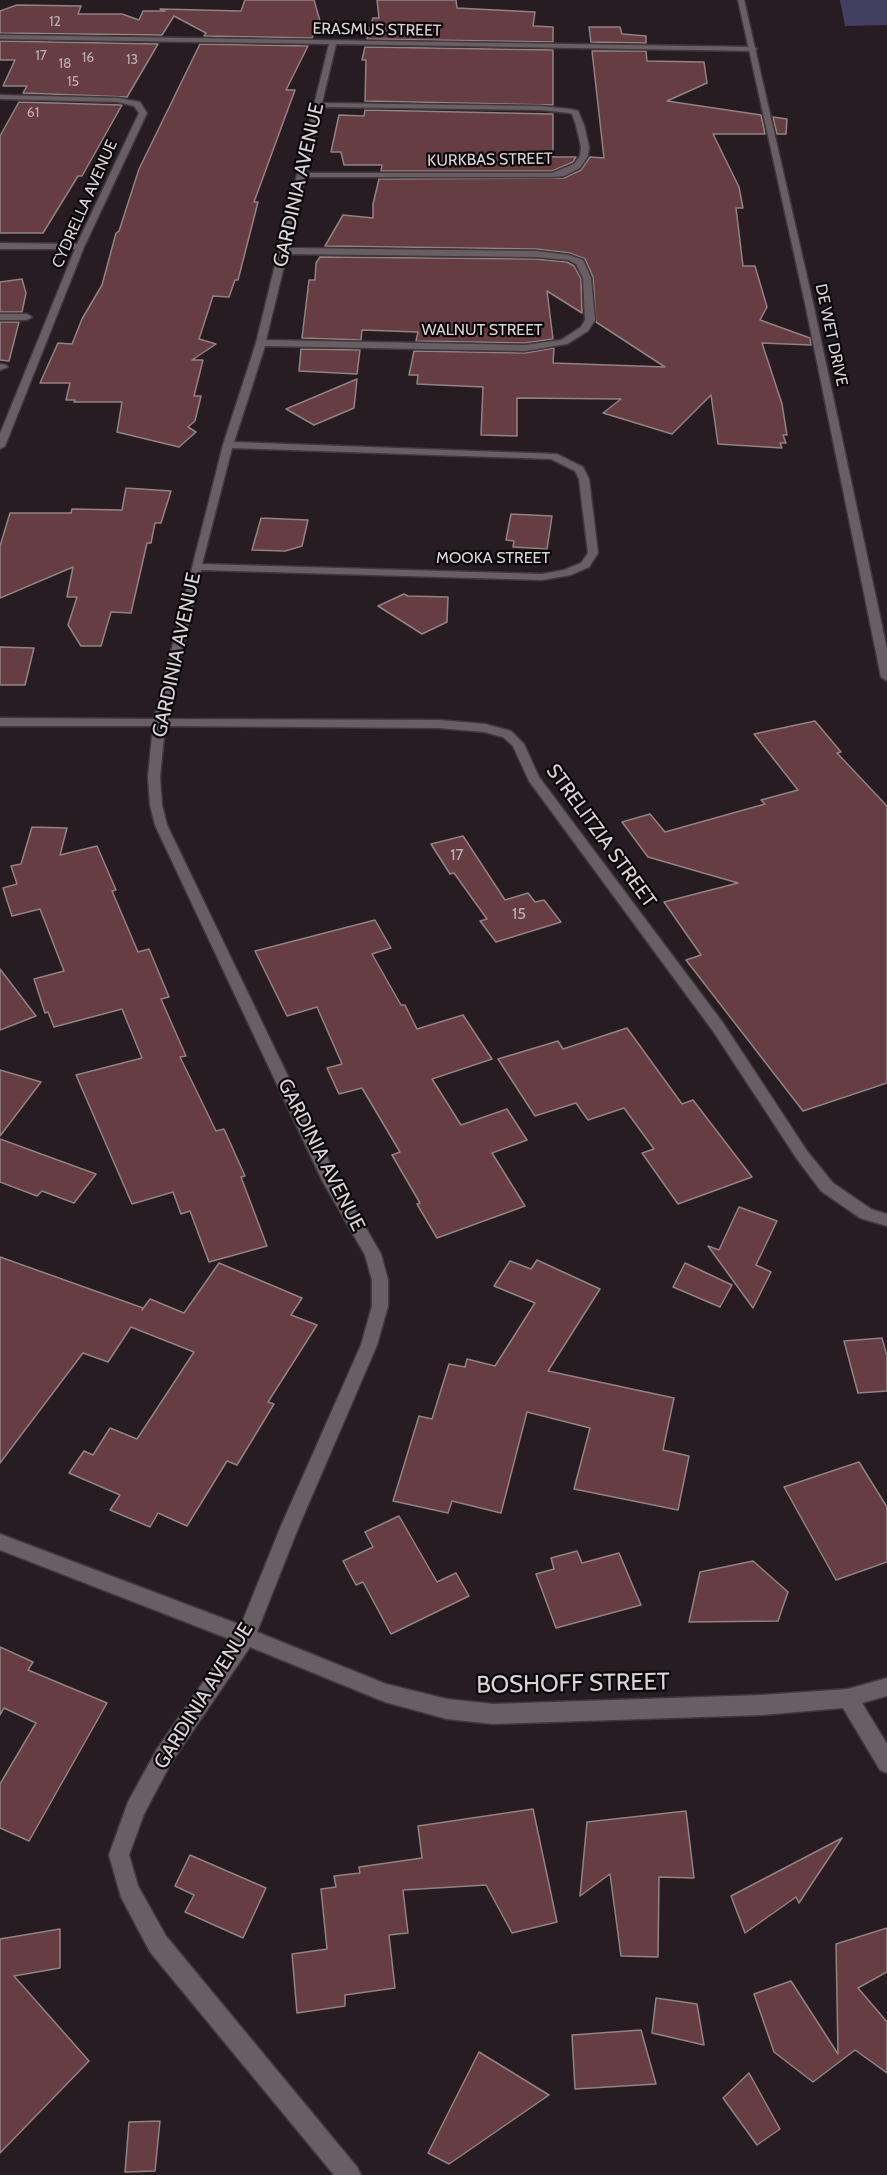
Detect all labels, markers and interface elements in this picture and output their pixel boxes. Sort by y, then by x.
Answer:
house number: 12 [49,14,61,30]
street label: ERASMUS STREET [312,19,442,41]
house number: 17 [35,48,47,64]
house number: 16 [82,50,94,66]
house number: 13 [126,52,138,68]
house number: 18 [58,56,72,72]
house number: 15 [67,74,79,90]
street label: GARDINIA AVENUE [268,101,330,269]
house number: 61 [27,105,39,121]
street label: CYDRELLA AVENUE [48,137,122,271]
street label: KURKBAS STREET [427,149,553,171]
street label: DE WET DRIVE [811,282,851,388]
street label: WALNUT STREET [421,320,543,340]
street label: MOOKA STREET [436,548,550,568]
street label: GARDINIA AVENUE [148,570,206,740]
street label: STRELITZIA STREET [541,760,661,912]
house number: 17 [450,845,464,865]
house number: 15 [512,904,526,924]
street label: GARDINIA AVENUE [272,1075,370,1235]
street label: GARDINIA AVENUE [149,1619,259,1773]
street label: BOSHOFF STREET [476,1668,670,1700]

